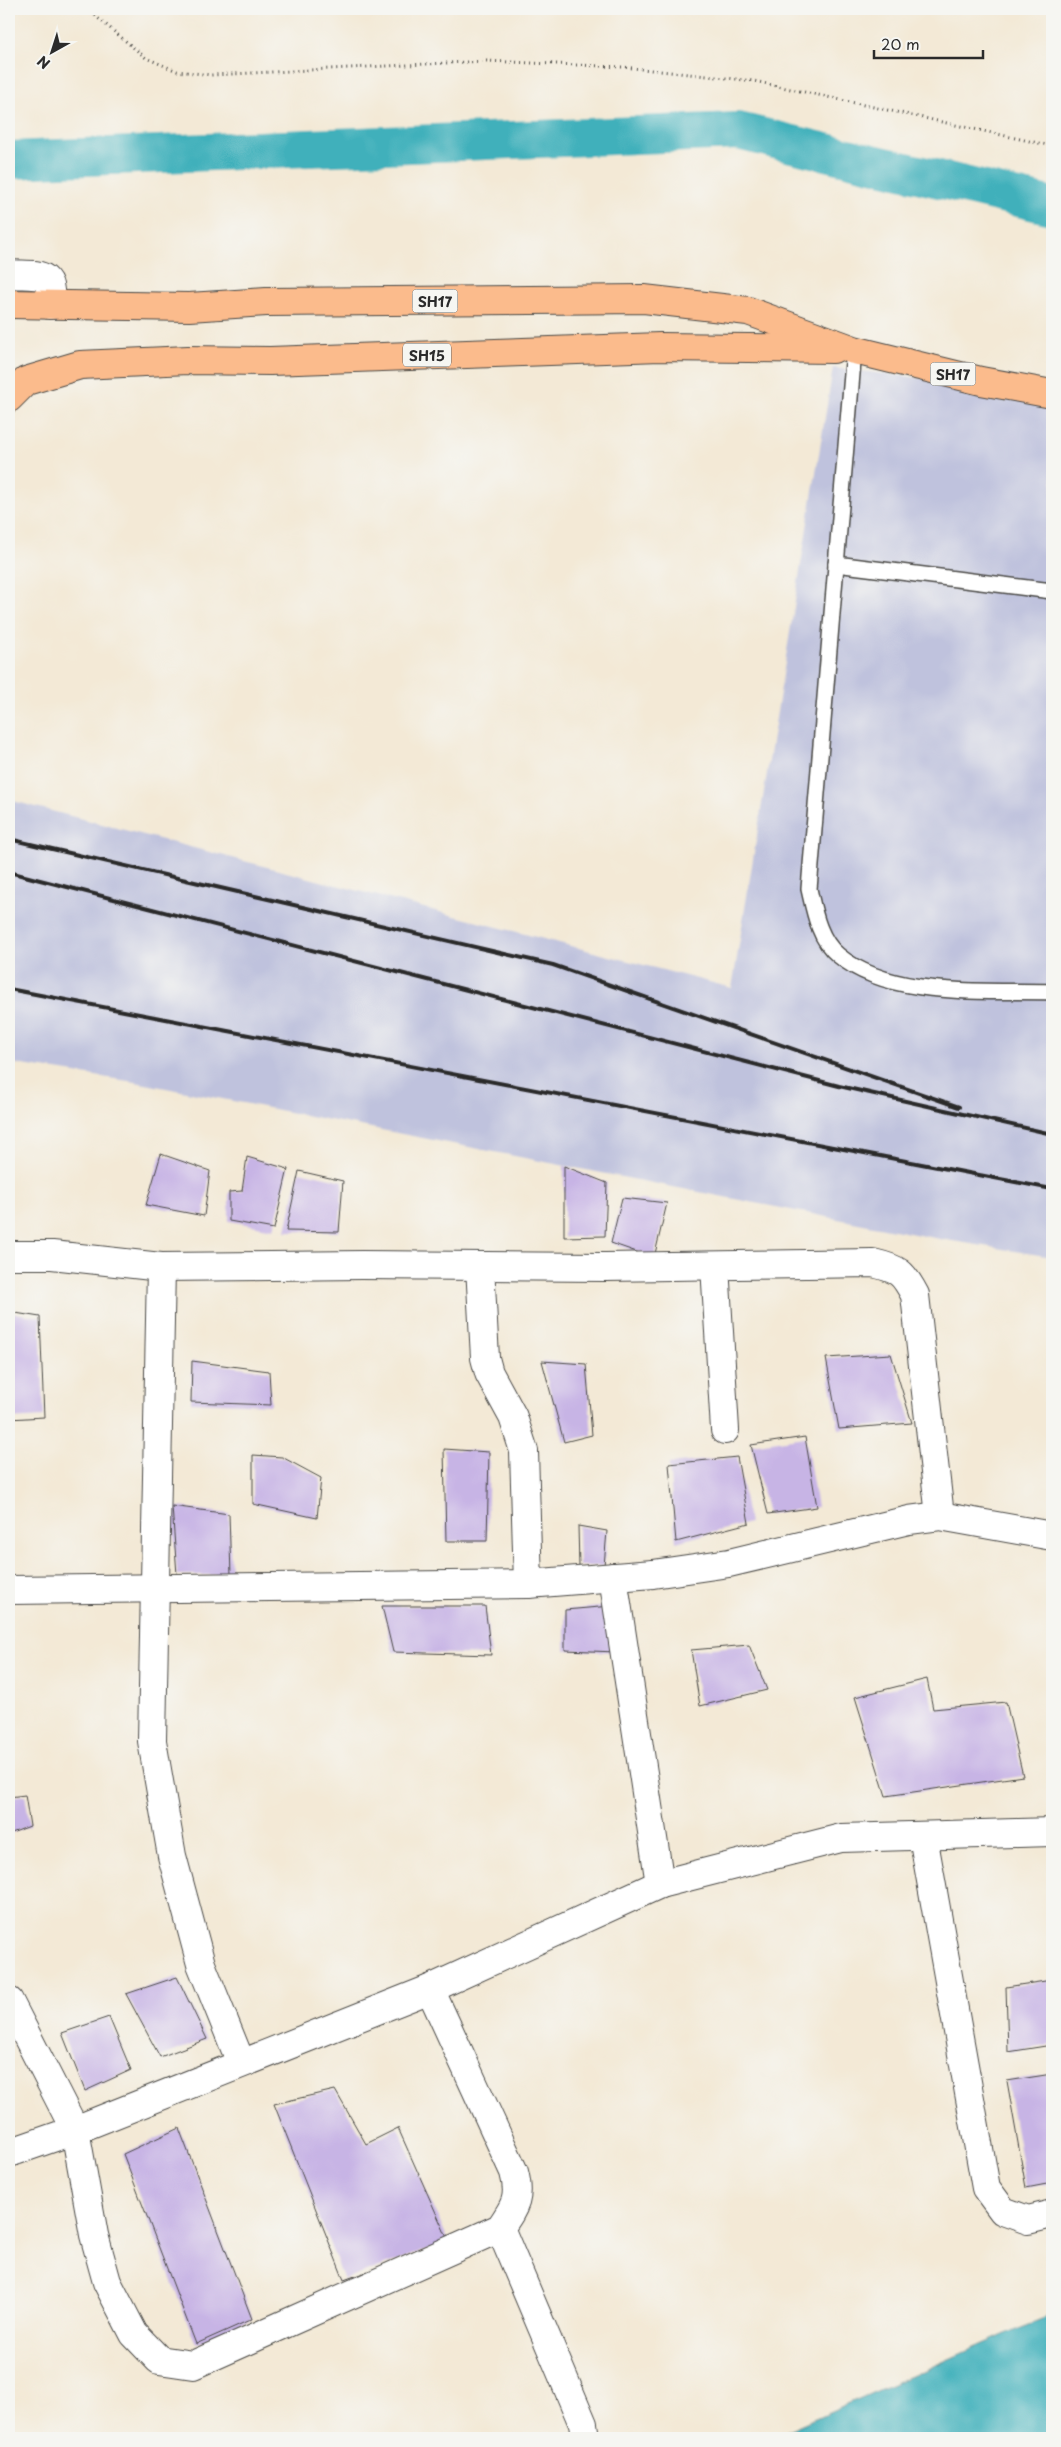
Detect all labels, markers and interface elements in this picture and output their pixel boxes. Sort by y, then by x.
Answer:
north arrow [28,28,78,78]
scale bar [874,28,982,60]
text: 20 m [881,32,920,55]
text: N [33,51,54,74]
road number: SH17 [412,290,458,312]
road number: SH15 [403,344,451,366]
road number: SH17 [930,362,976,386]

